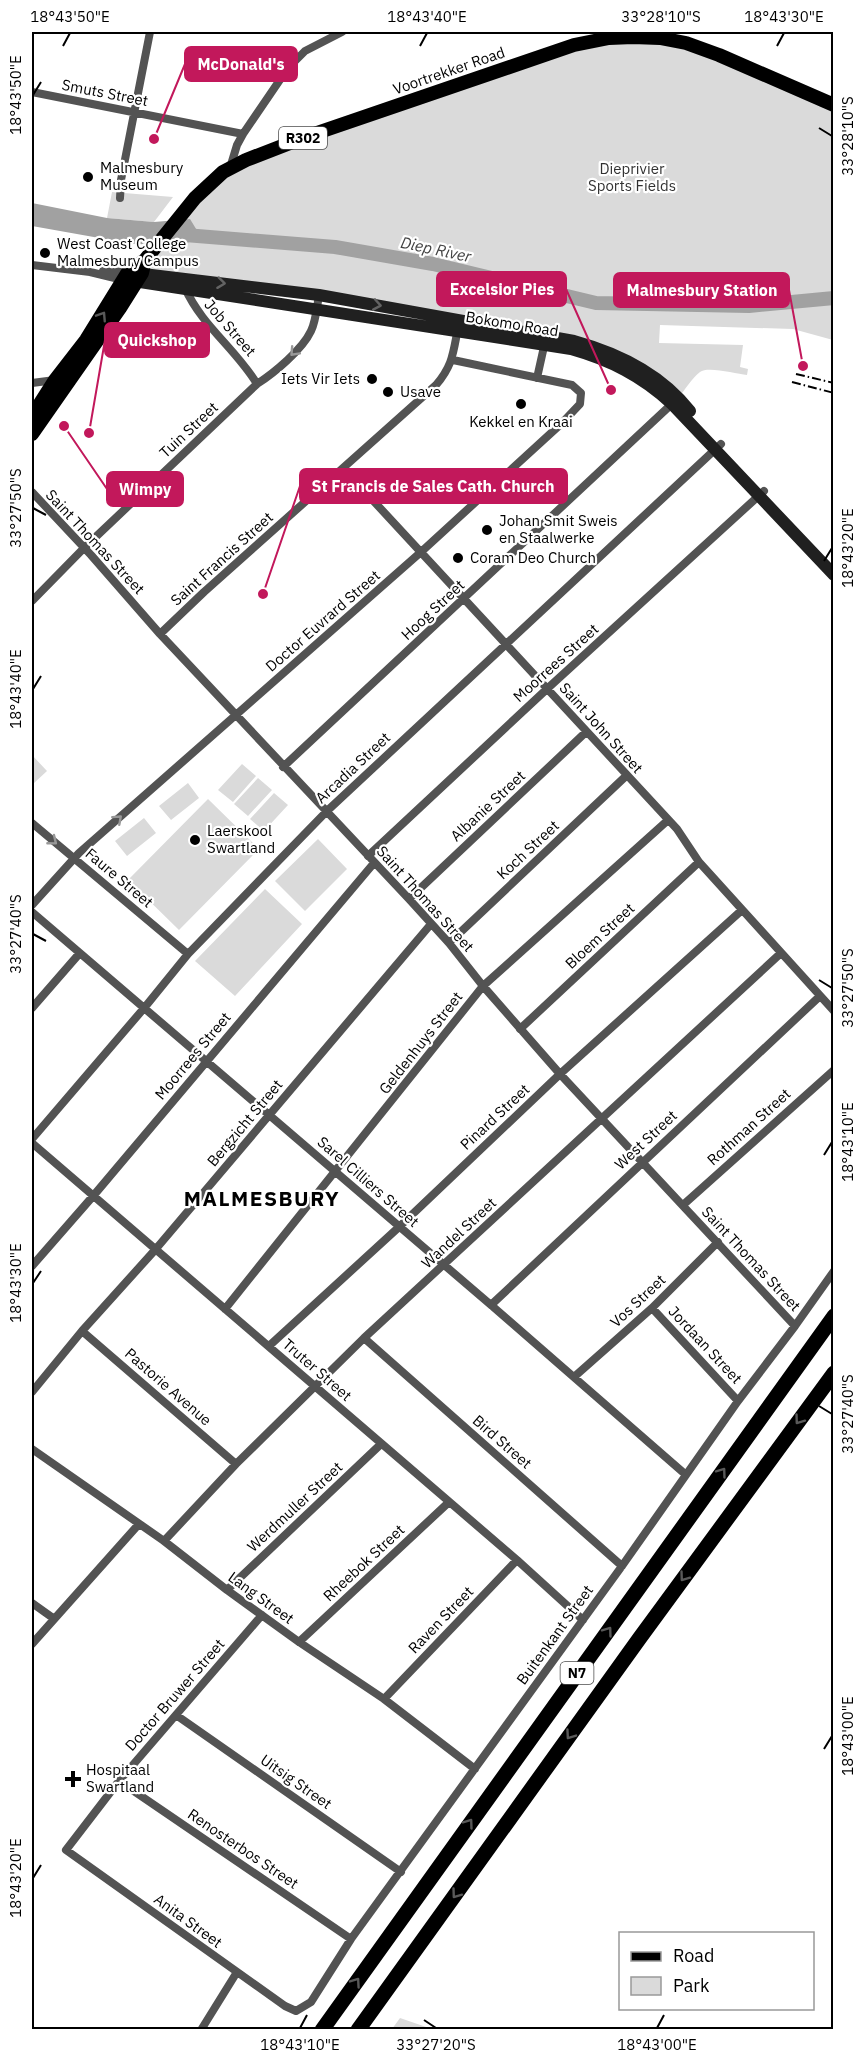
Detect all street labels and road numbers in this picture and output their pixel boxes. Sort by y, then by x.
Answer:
street label: Voortrekker Road [390,42,507,99]
street label: Smuts Street [60,75,150,110]
road number: R302 [279,127,327,149]
street label: Job Street [200,295,260,360]
street label: Bokomo Road [464,307,560,340]
street label: Tuin Street [155,398,222,462]
street label: Saint Thomas Street [42,485,149,598]
street label: Saint Francis Street [167,508,277,610]
street label: Doctor Euvrard Street [262,566,384,676]
street label: Hoog Street [397,575,468,644]
street label: Moorrees Street [509,619,602,706]
street label: Saint John Street [556,678,647,777]
street label: Arcadia Street [311,728,394,807]
street label: Albanie Street [446,766,529,845]
street label: Koch Street [493,816,563,883]
street label: Saint Thomas Street [373,842,478,956]
street label: Faure Street [82,844,157,911]
street label: Bloem Street [561,899,638,973]
street label: Geldenhuys Street [375,988,466,1098]
street label: Moorrees Street [151,1008,235,1103]
street label: Bergzicht Street [203,1075,287,1170]
street label: Pinard Street [456,1080,533,1154]
street label: Rothman Street [703,1084,794,1169]
street label: West Street [610,1106,681,1173]
street label: Sarel Cilliers Street [314,1132,423,1231]
street label: Wandel Street [417,1193,500,1272]
street label: Saint Thomas Street [698,1202,805,1315]
street label: Vos Street [606,1270,669,1331]
street label: Jordaan Street [665,1302,746,1387]
street label: Truter Street [279,1334,356,1405]
street label: Pastorie Avenue [121,1344,216,1430]
street label: Bird Street [469,1411,536,1473]
street label: Werdmuller Street [243,1458,346,1556]
street label: Rheebok Street [319,1520,408,1605]
street label: Lang Street [225,1567,298,1628]
street label: Buitenkant Street [512,1581,597,1688]
street label: Raven Street [404,1582,477,1657]
street label: Doctor Bruwer Street [121,1635,228,1755]
road number: N7 [560,1662,594,1684]
street label: Uitsig Street [257,1750,336,1813]
street label: Renosterbos Street [184,1804,302,1893]
street label: Anita Street [150,1889,226,1952]

